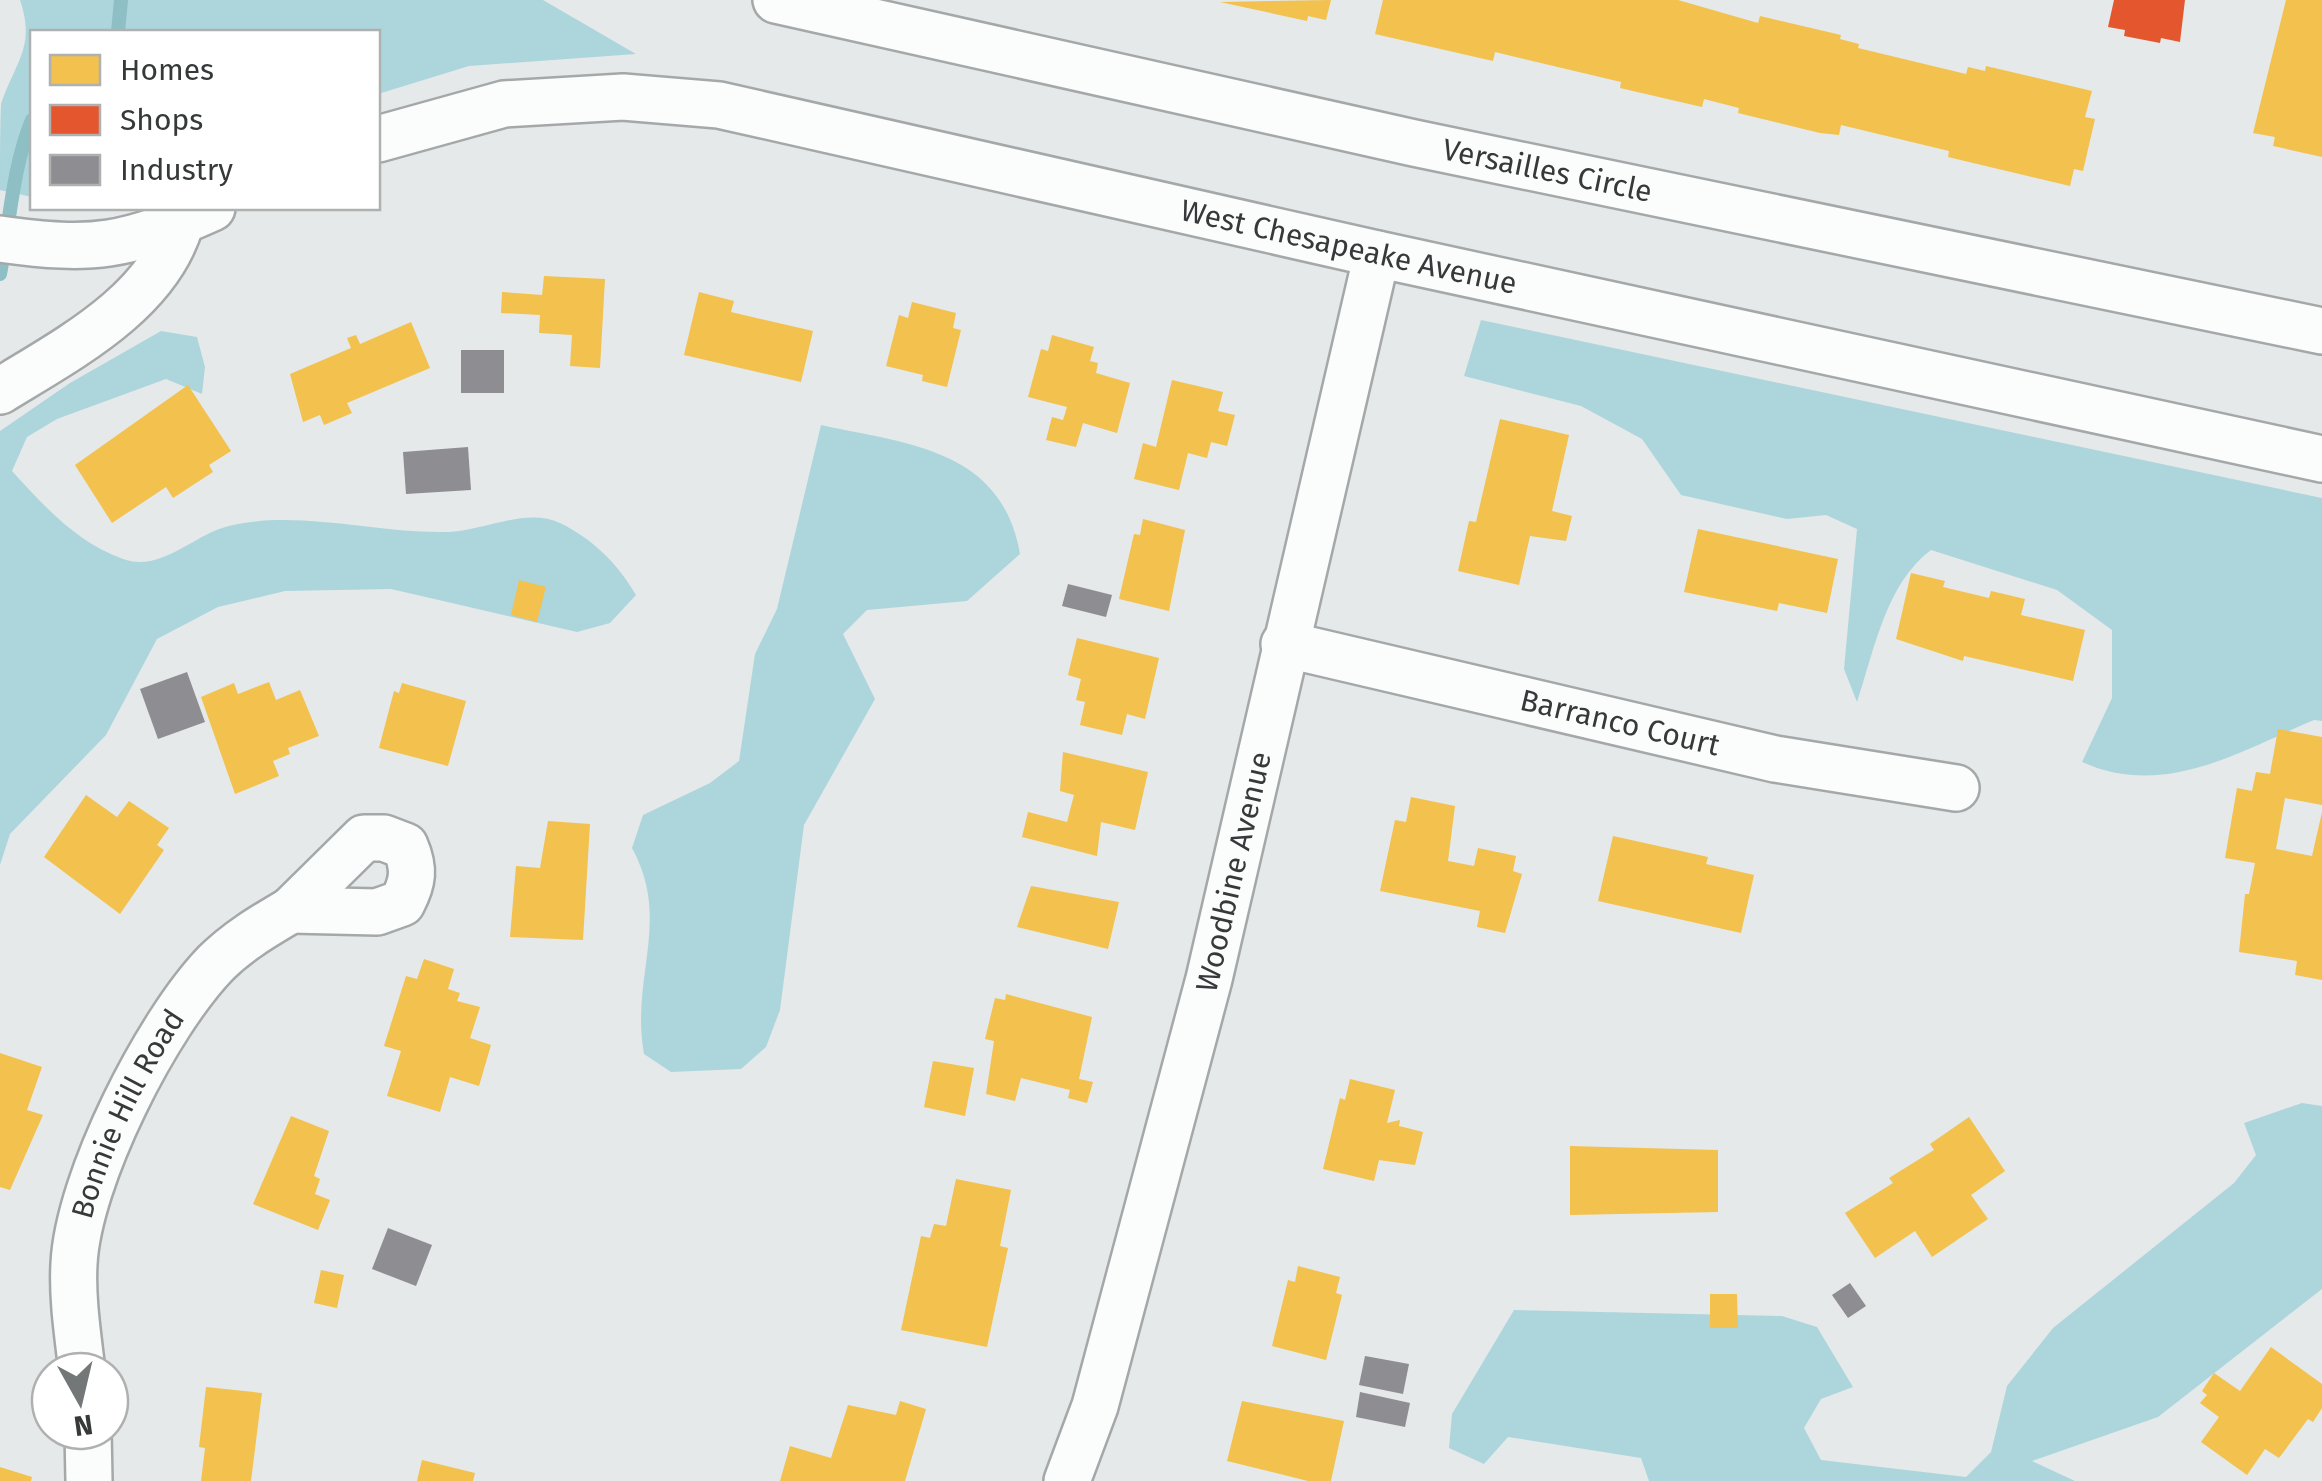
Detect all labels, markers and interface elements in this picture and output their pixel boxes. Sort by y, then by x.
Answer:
legend [30,30,380,210]
text: Homes [120,52,214,88]
text: Shops [120,102,203,138]
street label: Versailles Circle [1439,131,1655,210]
text: Industry [120,152,233,188]
street label: West Chesapeake Avenue [1177,192,1520,302]
street label: Barranco Court [1517,682,1723,763]
street label: Woodbine Avenue [1188,748,1279,996]
street label: Bonnie Hill Road [64,1003,192,1223]
north arrow [30,1351,130,1451]
text: N [72,1408,95,1443]

